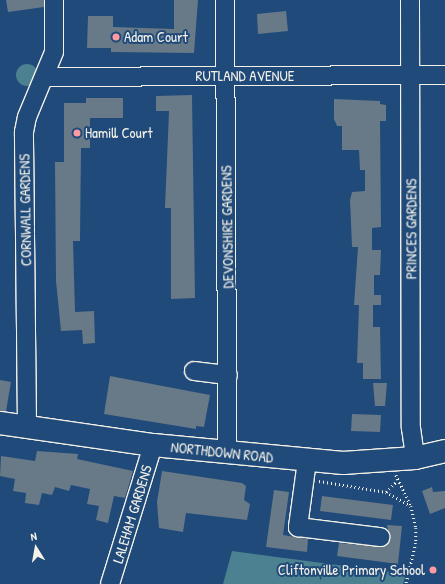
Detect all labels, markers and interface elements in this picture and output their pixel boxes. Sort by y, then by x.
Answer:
place label: Adam Court [124,28,188,46]
marker: Adam Court [111,32,121,42]
street label: RUTLAND AVENUE [196,67,294,85]
place label: Hamill Court [85,124,153,142]
marker: Hamill Court [72,128,82,138]
street label: CORNWALL GARDENS [15,154,35,266]
street label: DEVONSHIRE GARDENS [217,165,237,289]
street label: PRINCES GARDENS [402,179,420,279]
street label: NORTHDOWN ROAD [170,438,274,466]
street label: LALEHAM GARDENS [109,463,155,565]
north arrow [16,528,56,568]
text: N [29,529,38,544]
place label: Cliftonville Primary School [278,561,425,579]
marker: Cliftonville Primary School [428,565,438,575]

